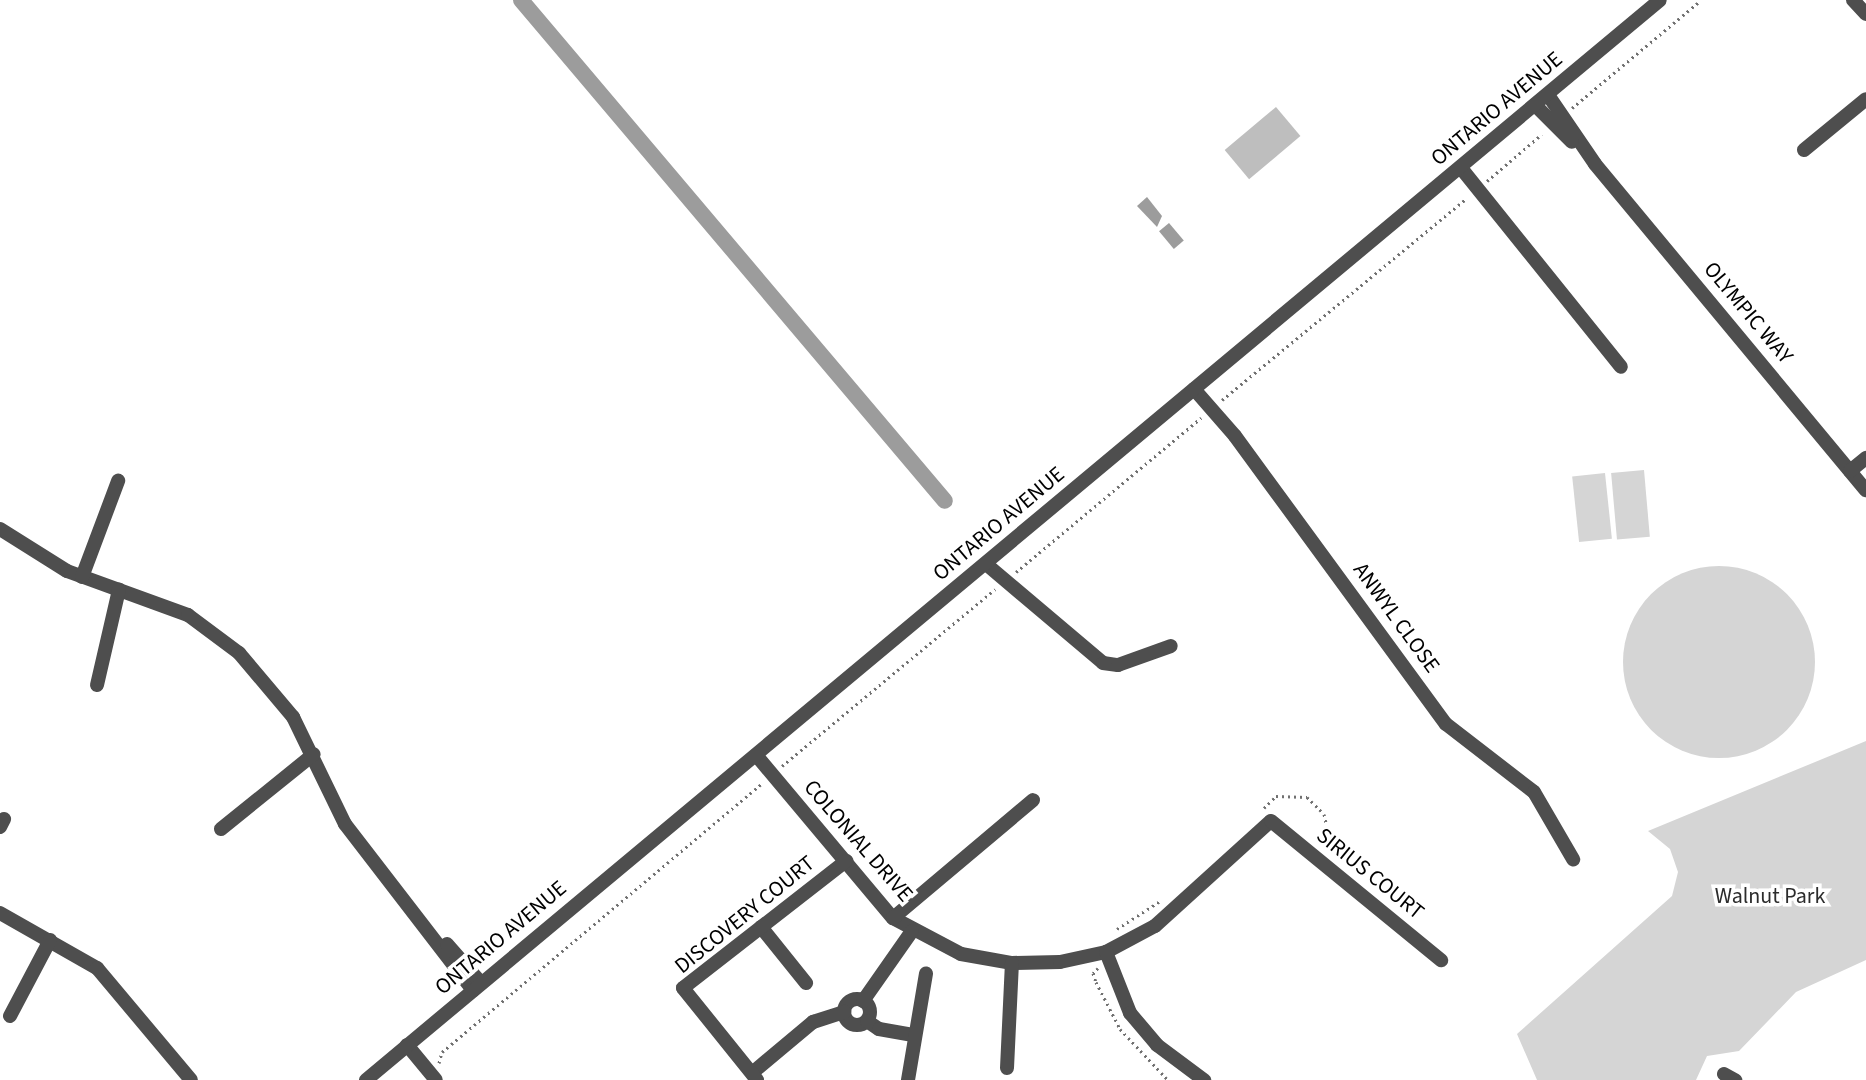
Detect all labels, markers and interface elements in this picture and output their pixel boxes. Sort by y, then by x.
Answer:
street label: ONTARIO AVENUE [1426,46,1568,172]
street label: OLYMPIC WAY [1698,257,1798,369]
street label: ONTARIO AVENUE [928,461,1070,587]
street label: ANWYL CLOSE [1347,558,1445,678]
street label: COLONIAL DRIVE [798,775,918,907]
street label: SIRIUS COURT [1311,823,1429,925]
street label: DISCOVERY COURT [670,850,820,980]
street label: ONTARIO AVENUE [430,875,572,1001]
park label: Walnut Park [1715,884,1825,910]

